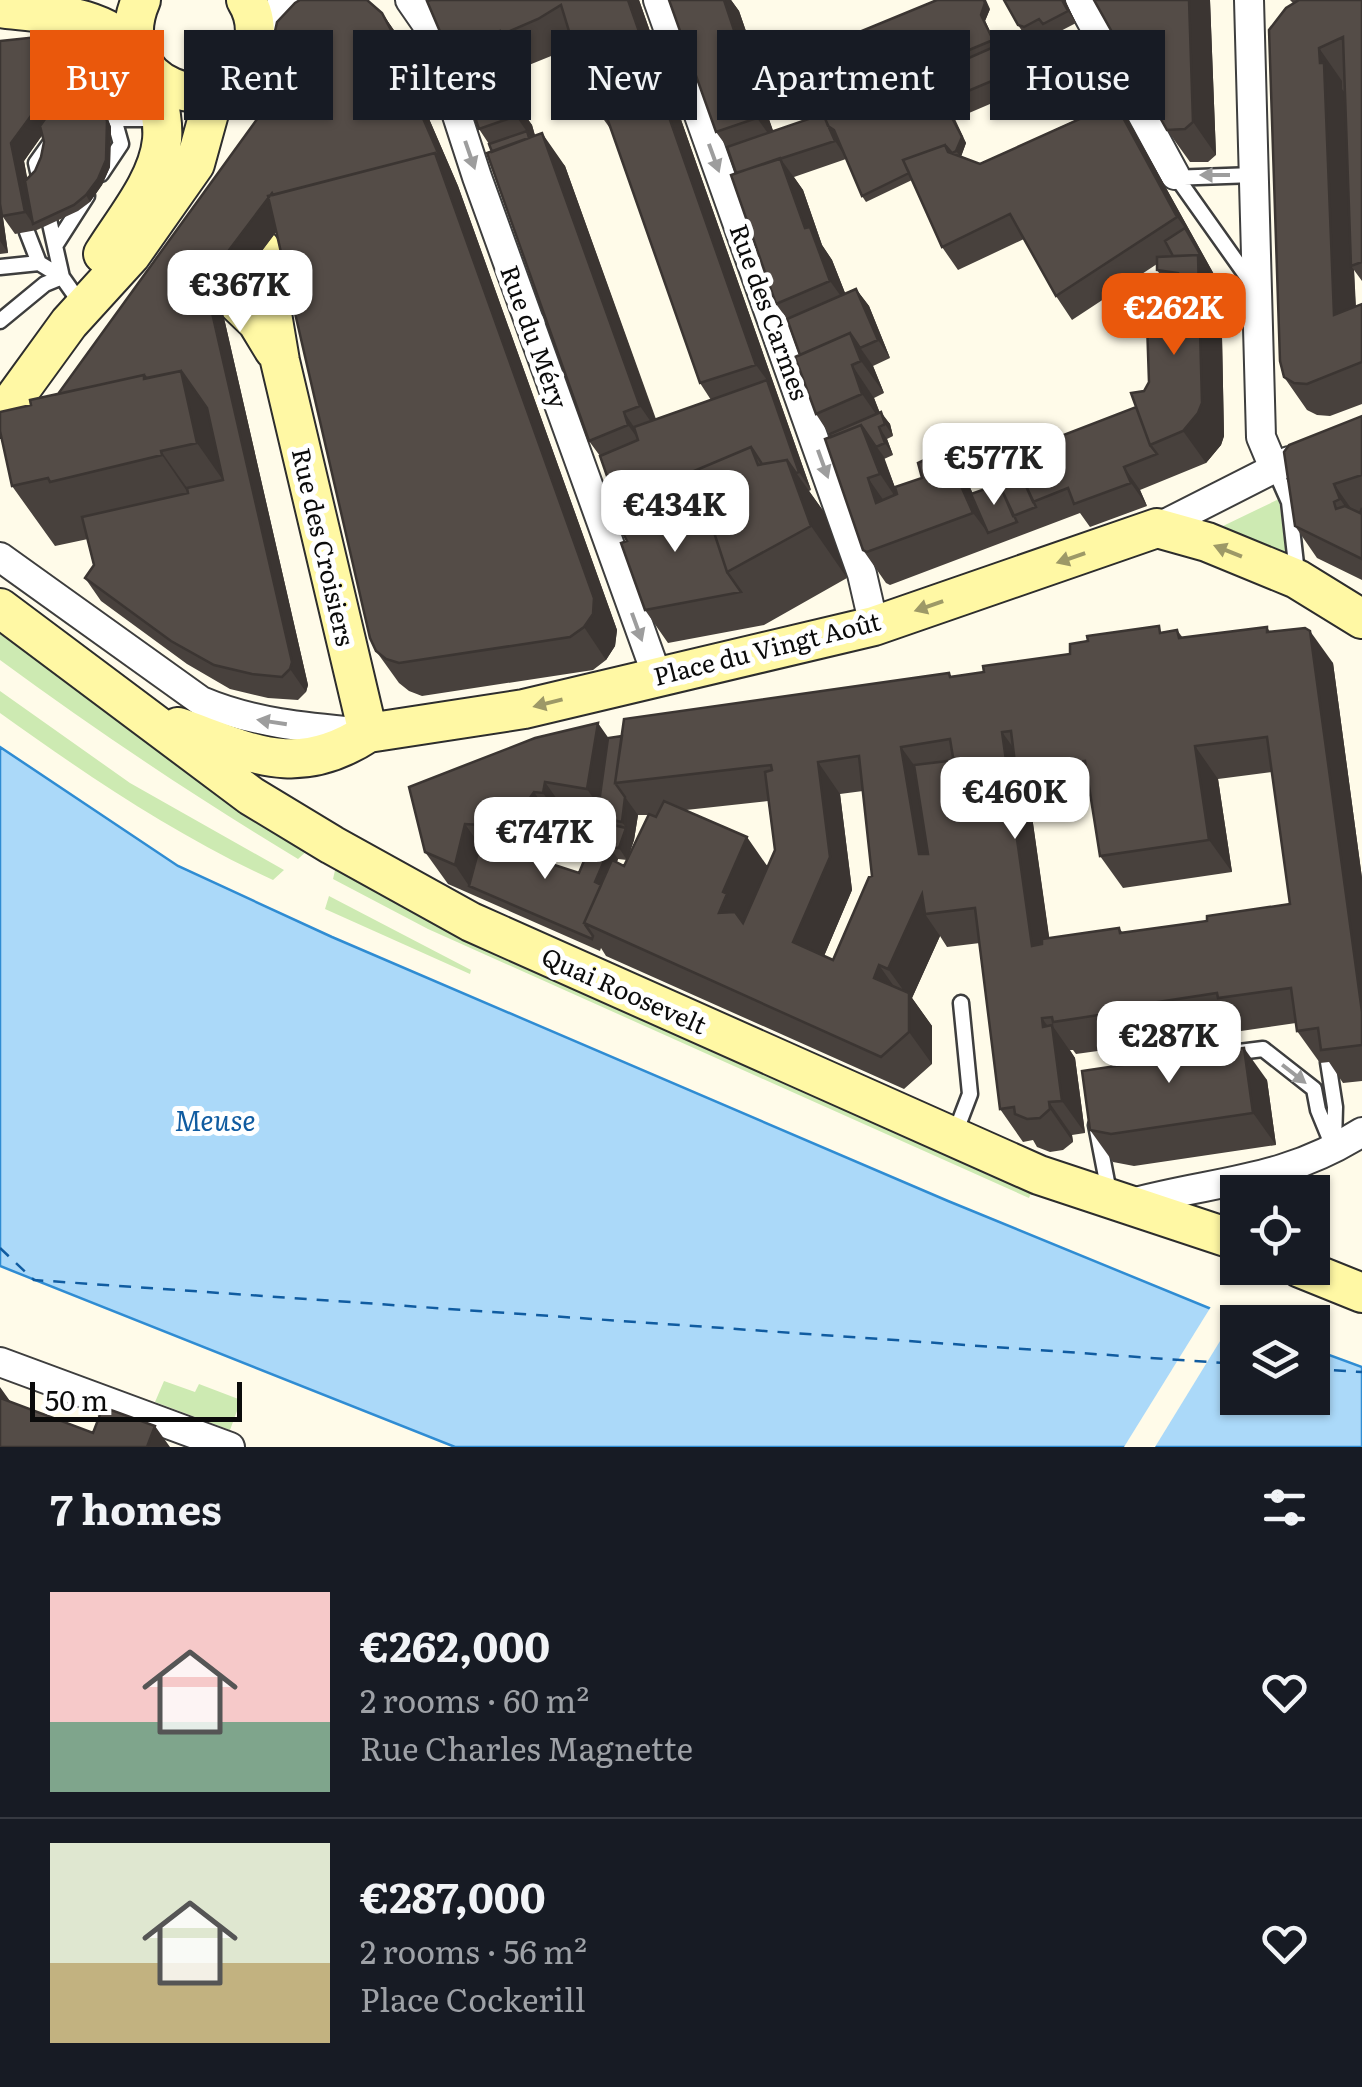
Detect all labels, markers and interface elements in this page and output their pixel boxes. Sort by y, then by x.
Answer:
chip: Buy [30,30,164,120]
chip: Rent [184,30,333,120]
chip: Filters [353,30,531,120]
chip: New [551,30,697,120]
chip: Apartment [717,30,970,120]
chip: House [990,30,1165,120]
one-way arrow [463,141,478,171]
one-way arrow [707,143,722,173]
one-way arrow [1198,167,1230,183]
street label: Rue des Carmes [721,218,819,405]
pin: €367K [170,250,310,335]
text: €367K [189,258,291,306]
street label: Rue du Méry [492,260,579,414]
pin: €262K [1104,273,1244,358]
text: €262K [1124,281,1224,329]
pin: €577K [924,423,1064,508]
text: €577K [945,431,1043,479]
street label: Rue des Croisiers [284,444,365,649]
one-way arrow [816,450,831,480]
pin: €434K [605,470,745,555]
text: €434K [623,478,727,526]
one-way arrow [1213,542,1243,558]
one-way arrow [1055,551,1085,566]
one-way arrow [914,600,944,615]
street label: Place du Vingt Août [649,601,884,694]
one-way arrow [630,612,645,642]
one-way arrow [532,696,563,711]
one-way arrow [255,714,287,729]
pin: €460K [945,757,1085,842]
text: €460K [962,765,1068,813]
pin: €747K [475,797,615,882]
text: €747K [496,805,594,853]
street label: Quai Roosevelt [536,937,713,1042]
pin: €287K [1099,1001,1239,1086]
text: €287K [1119,1009,1219,1057]
one-way arrow [1281,1063,1307,1084]
water label: Meuse [174,1098,256,1140]
map controls [1220,1175,1330,1415]
button: locate [1220,1175,1330,1285]
button: layers [1220,1305,1330,1415]
scale bar [30,1377,242,1422]
text: 50 m [45,1378,108,1420]
text: 7 homes [50,1476,222,1538]
icon: filters [1257,1480,1312,1535]
text: €262,000 [360,1613,550,1675]
icon: home [130,1632,250,1752]
icon: heart [1257,1665,1312,1720]
text: 2 rooms · 60 m² [360,1675,589,1723]
text: Rue Charles Magnette [360,1723,693,1771]
text: €287,000 [360,1864,546,1926]
icon: home [130,1883,250,2003]
icon: heart [1257,1916,1312,1971]
text: 2 rooms · 56 m² [360,1926,587,1974]
text: Place Cockerill [360,1974,585,2022]

